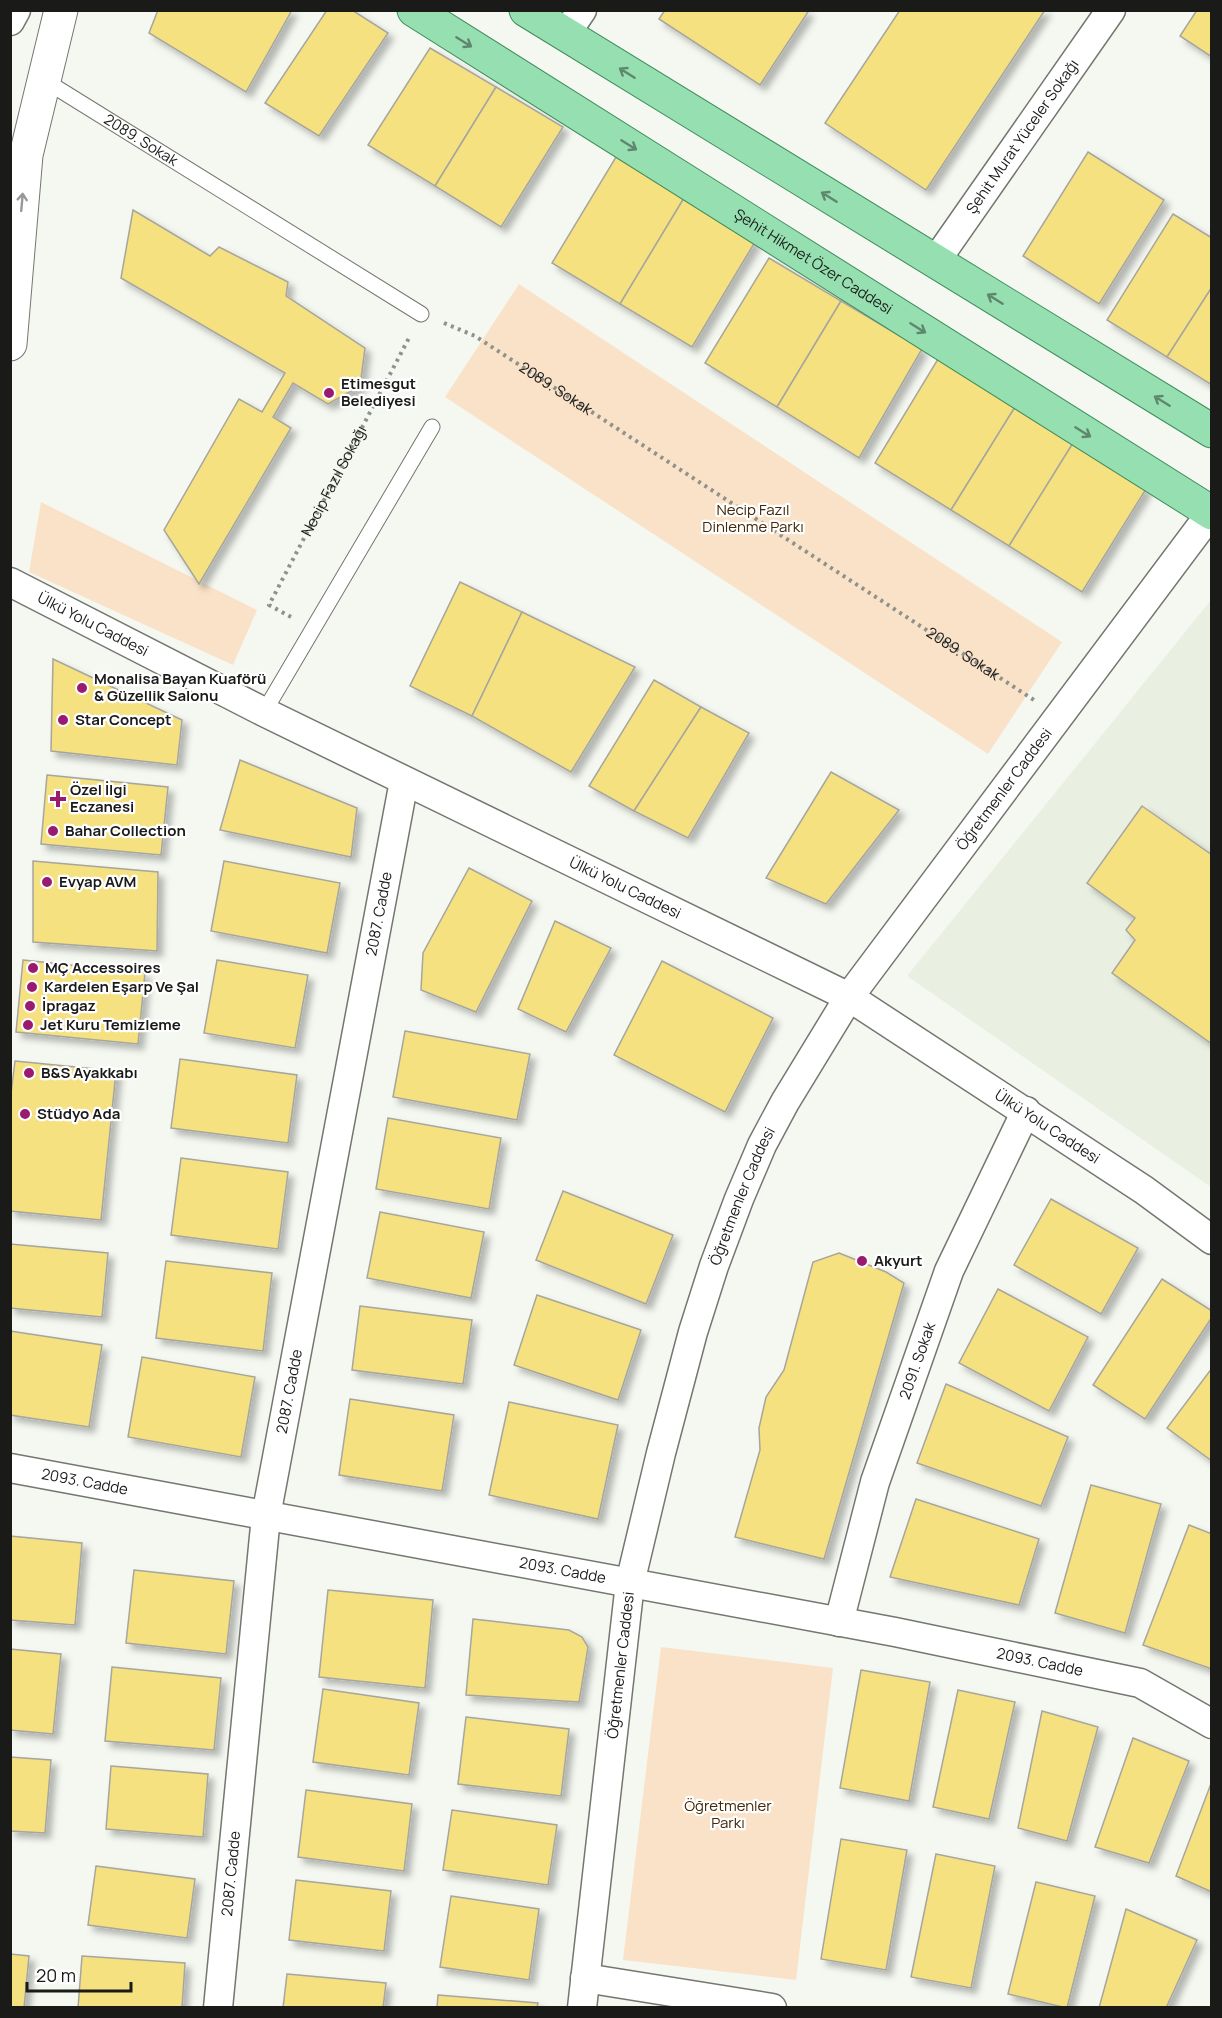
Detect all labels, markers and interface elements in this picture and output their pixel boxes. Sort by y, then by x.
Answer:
one-way arrow [455,36,472,48]
street label: Şehit Murat Yüceler Sokağı [961,55,1084,218]
one-way arrow [619,66,636,78]
street label: 2089. Sokak [100,109,183,171]
one-way arrow [620,140,637,152]
one-way arrow [821,190,838,202]
one-way arrow [17,193,28,213]
street label: Şehit Hikmet Özer Caddesi [730,203,897,319]
one-way arrow [987,292,1004,304]
one-way arrow [909,322,926,334]
street label: 2089. Sokak [515,357,597,420]
place label: Etimesgut Belediyesi [341,373,416,411]
marker: Etimesgut Belediyesi [322,386,336,400]
one-way arrow [1154,394,1171,406]
street label: Necip Fazıl Sokağı [296,422,371,540]
one-way arrow [1074,426,1091,438]
park label: Necip Fazıl Dinlenme Parkı [702,499,804,537]
street label: Ülkü Yolu Caddesi [34,587,152,661]
street label: 2089. Sokak [923,622,1005,685]
place label: Monalisa Bayan Kuaförü & Güzellik Salonu [94,668,266,706]
marker: Monalisa Bayan Kuaförü & Güzellik Salonu [75,681,89,695]
place label: Star Concept [75,709,172,730]
marker: Star Concept [56,713,70,727]
street label: Öğretmenler Caddesi [951,724,1057,854]
place label: Özel İlgi Eczanesi [70,779,134,817]
marker: Özel İlgi Eczanesi [51,792,65,806]
place label: Bahar Collection [65,820,186,841]
marker: Bahar Collection [46,824,60,838]
street label: Ülkü Yolu Caddesi [566,851,685,924]
street label: 2087. Cadde [360,870,397,958]
place label: Evyap AVM [59,871,136,892]
marker: Evyap AVM [40,875,54,889]
place label: MÇ Accessoires [45,957,161,978]
marker: MÇ Accessoires [26,961,40,975]
place label: Kardelen Eşarp Ve Şal [44,976,199,997]
marker: Kardelen Eşarp Ve Şal [25,980,39,994]
place label: İpragaz [42,995,96,1016]
marker: İpragaz [23,999,37,1013]
place label: Jet Kuru Temizleme [40,1014,181,1035]
marker: Jet Kuru Temizleme [21,1018,35,1032]
place label: B&S Ayakkabı [41,1062,138,1083]
marker: B&S Ayakkabı [22,1066,36,1080]
street label: Ülkü Yolu Caddesi [991,1084,1104,1168]
place label: Stüdyo Ada [37,1103,120,1124]
marker: Stüdyo Ada [18,1107,32,1121]
street label: Öğretmenler Caddesi [704,1123,780,1268]
place label: Akyurt [874,1250,922,1271]
marker: Akyurt [855,1254,869,1268]
street label: 2091. Sokak [894,1319,940,1402]
street label: 2087. Cadde [271,1347,307,1435]
street label: 2093. Cadde [40,1463,130,1500]
street label: 2093. Cadde [518,1552,608,1588]
street label: Öğretmenler Caddesi [601,1591,639,1740]
street label: 2093. Cadde [995,1642,1085,1681]
park label: Öğretmenler Parkı [684,1795,772,1833]
street label: 2087. Cadde [216,1830,245,1917]
scale bar [27,1955,130,1993]
text: 20 m [36,1963,76,1987]

